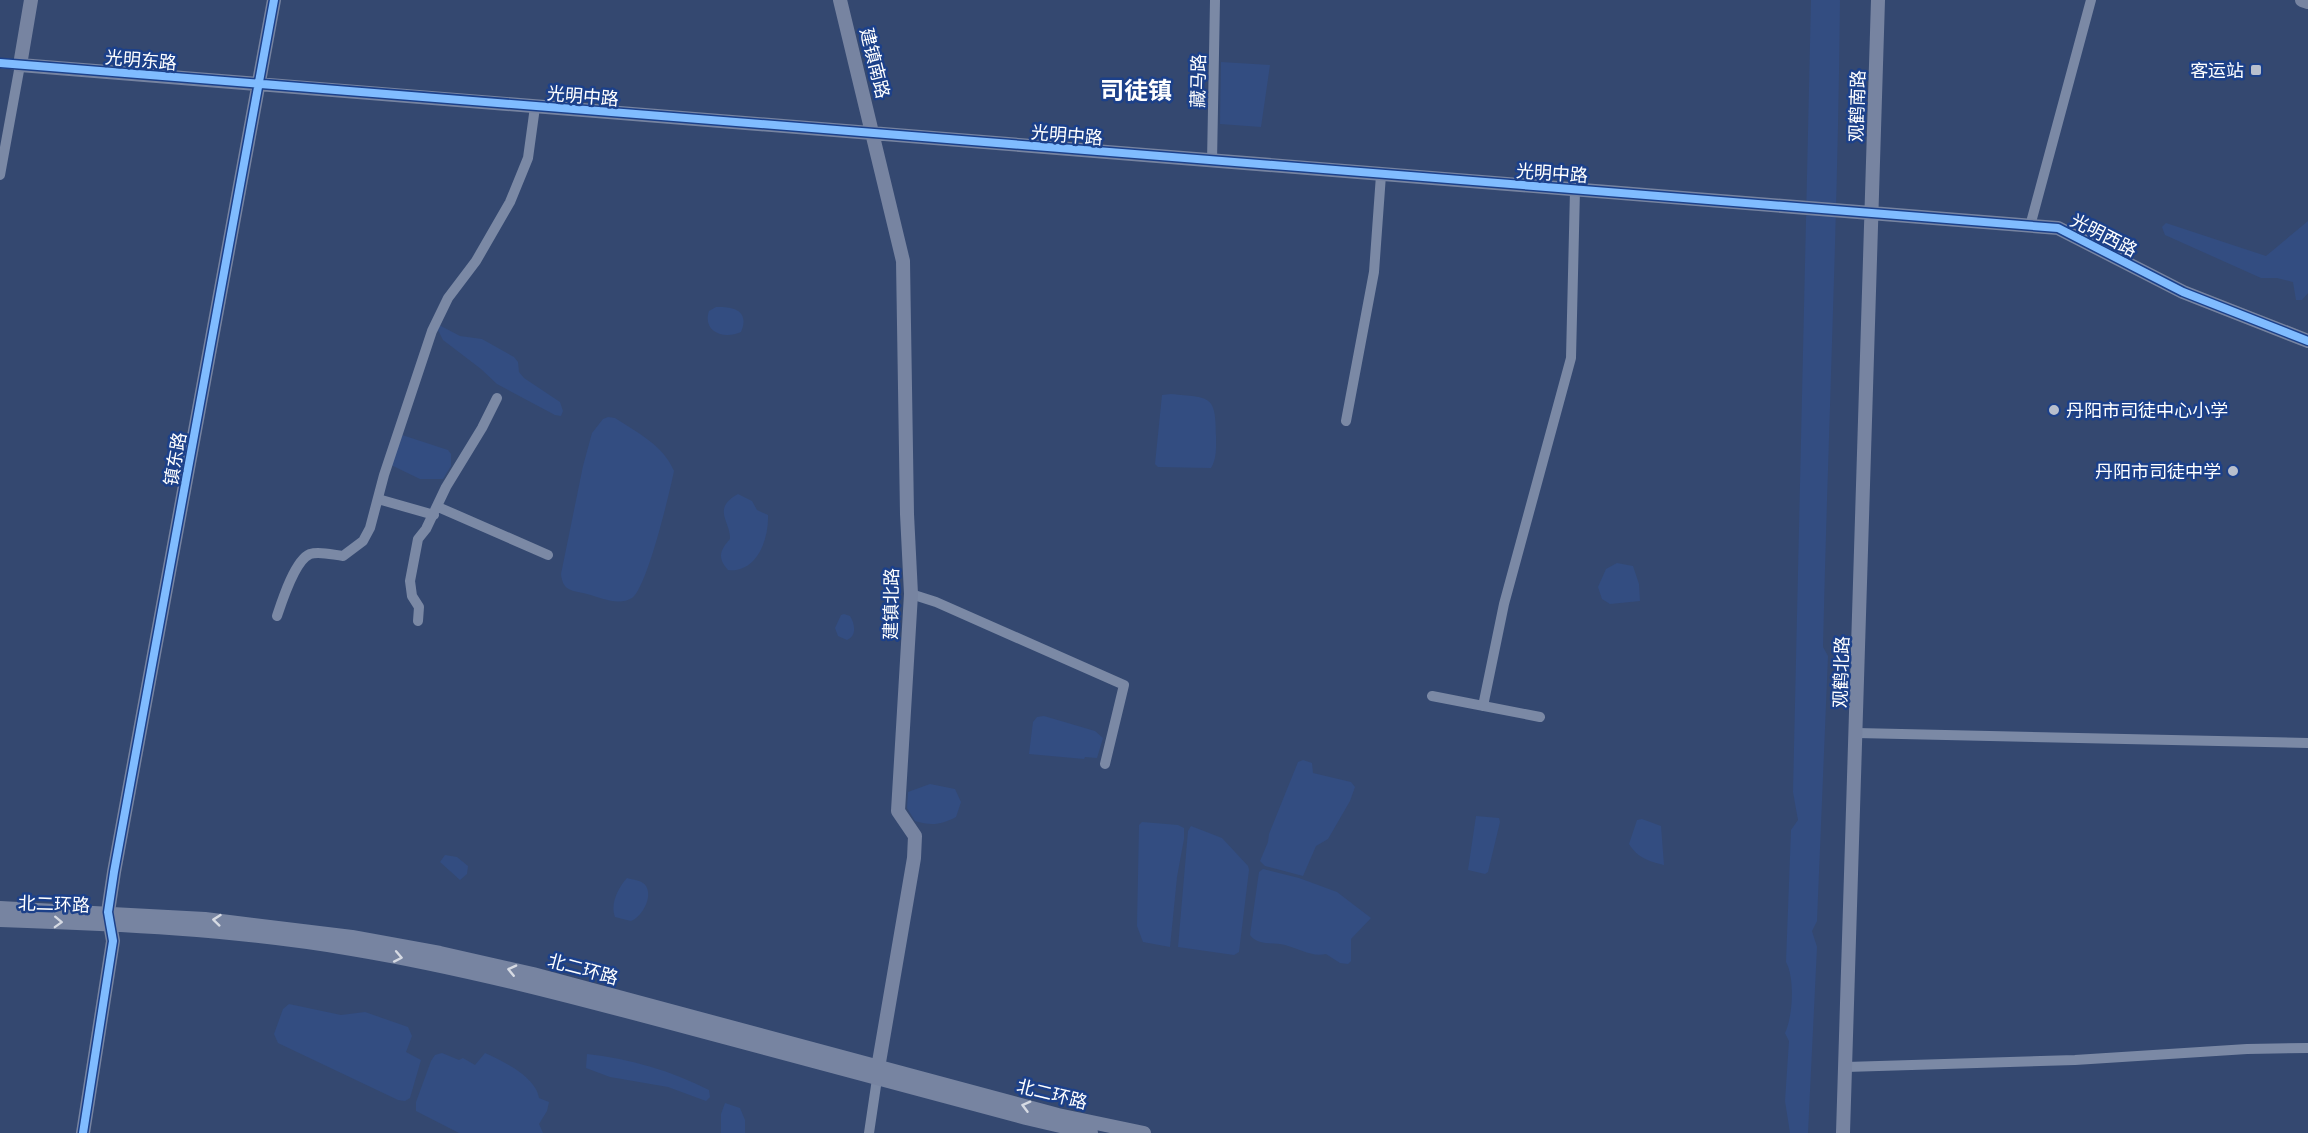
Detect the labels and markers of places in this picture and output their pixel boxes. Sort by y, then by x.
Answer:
place label: 客运站 [2190,59,2244,82]
marker: 客运站 [2249,63,2263,77]
place label: 丹阳市司徒中心小学 [2066,399,2228,422]
marker: 丹阳市司徒中心小学 [2047,403,2061,417]
place label: 丹阳市司徒中学 [2095,460,2221,483]
marker: 丹阳市司徒中学 [2226,464,2240,478]

